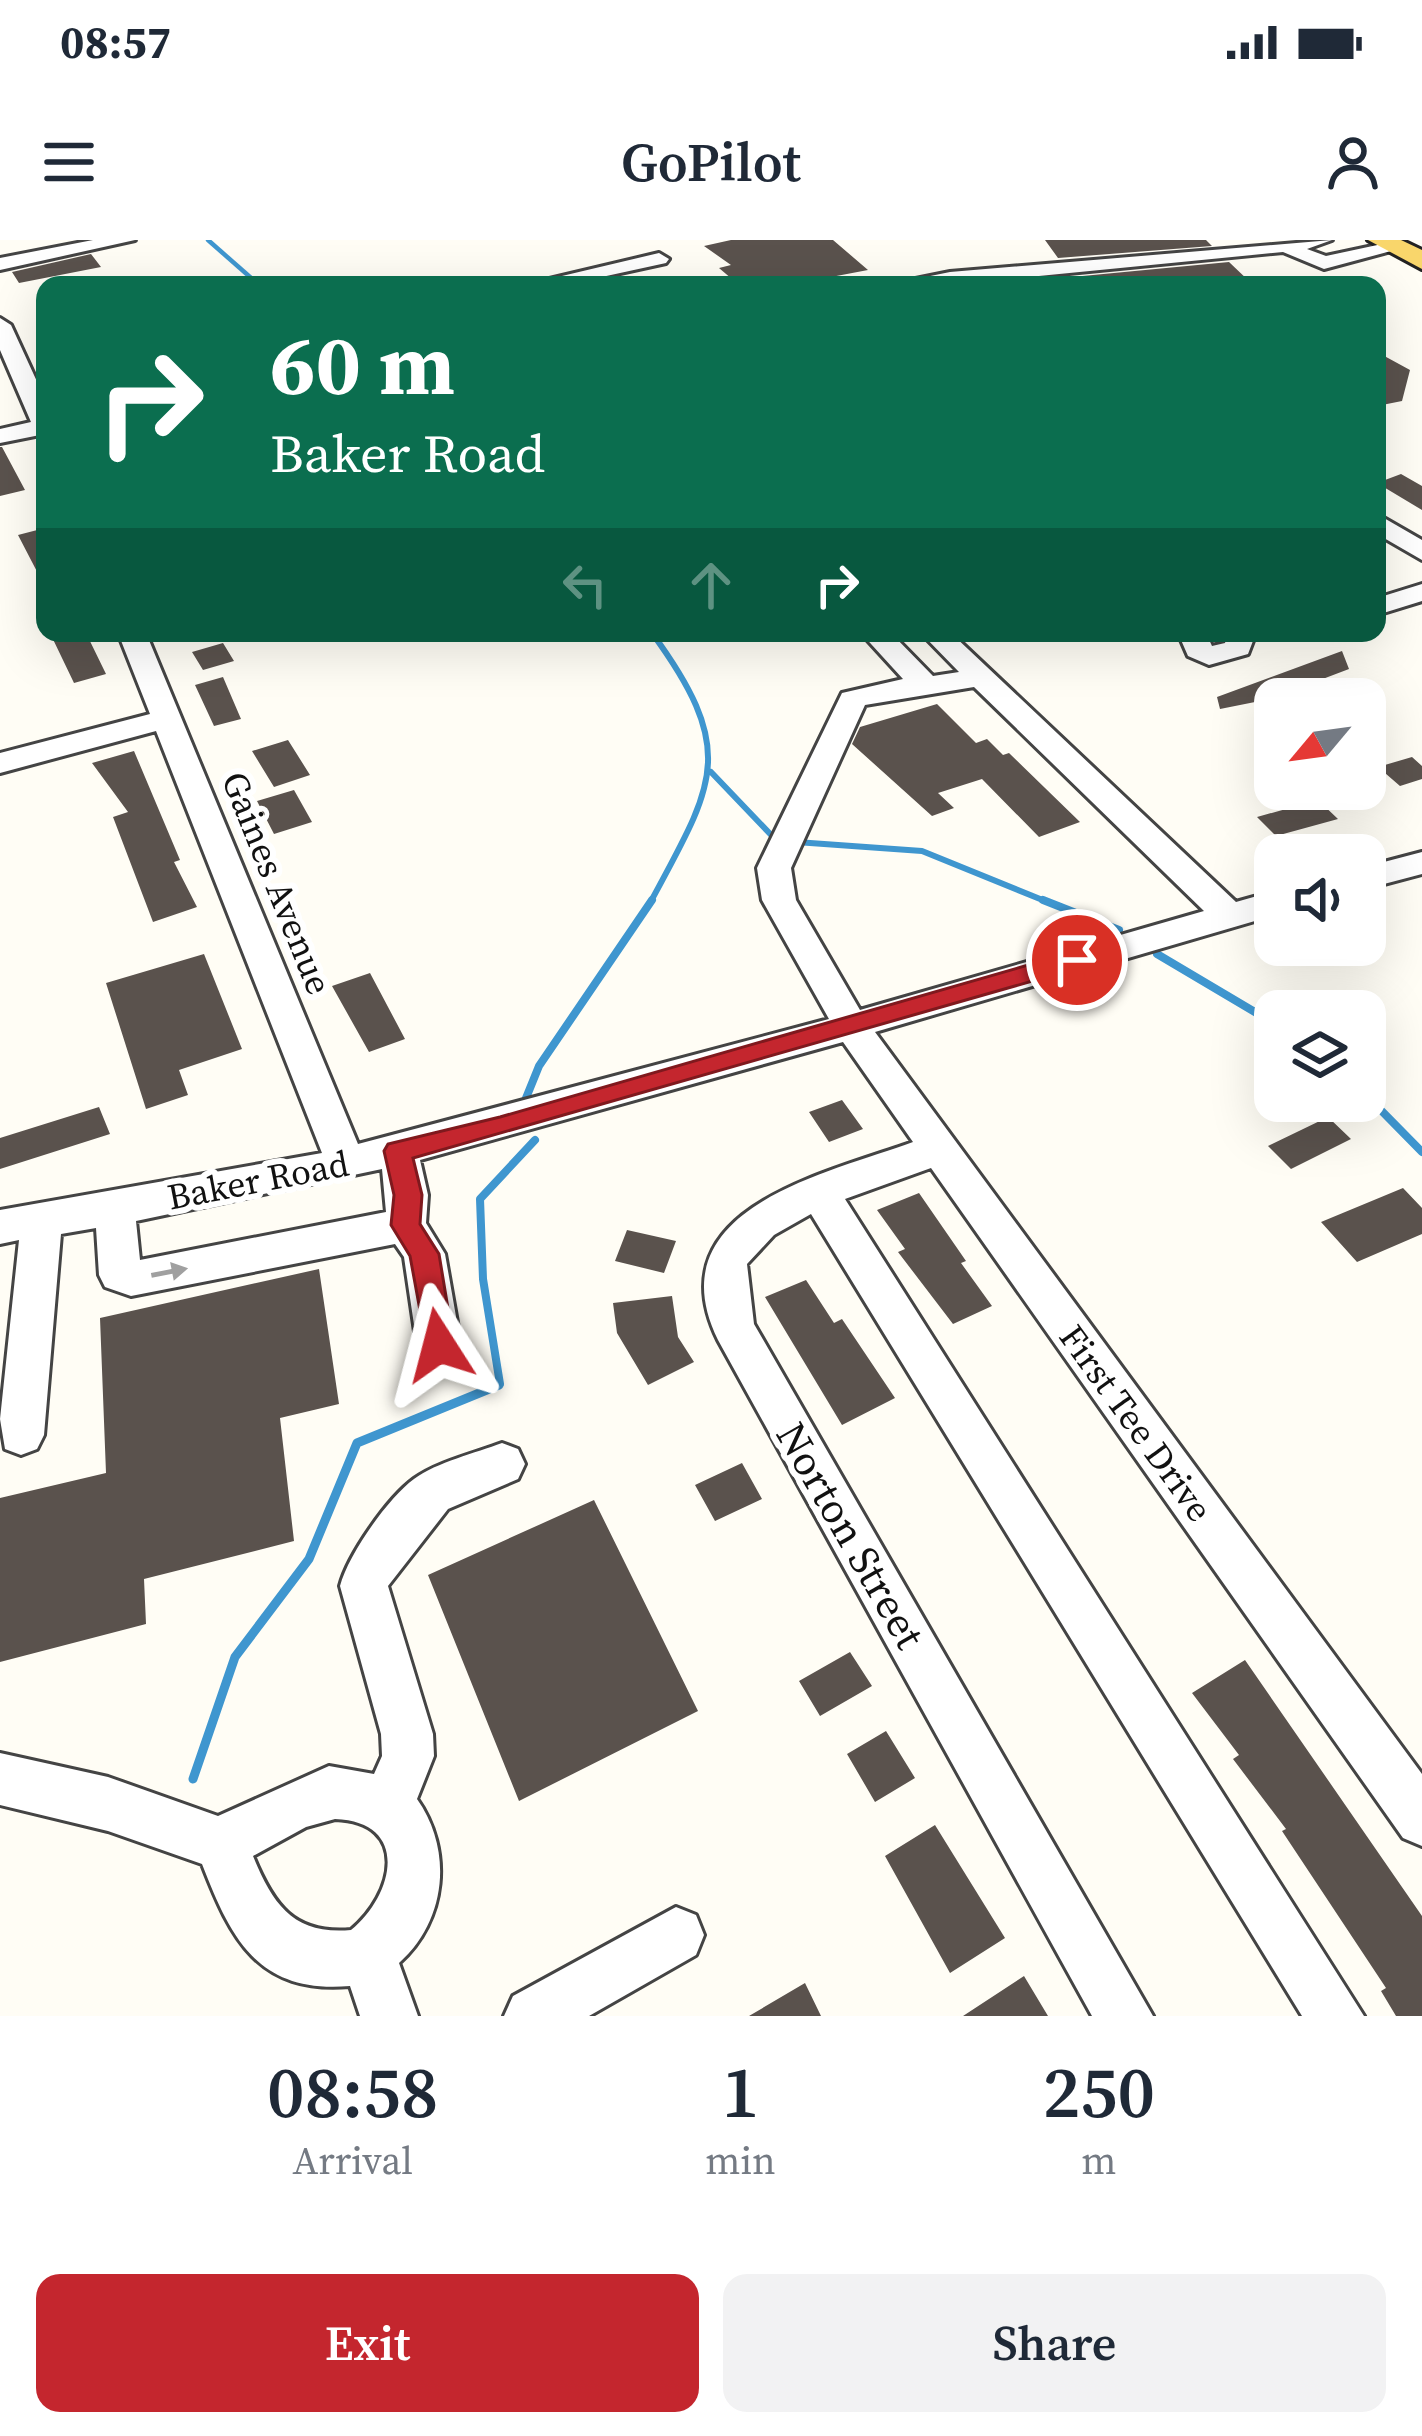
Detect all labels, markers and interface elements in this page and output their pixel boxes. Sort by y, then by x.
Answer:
text: 08:57 [60,11,171,73]
text: GoPilot [621,125,801,199]
icon: menu [36,129,102,195]
icon: person [1320,129,1386,195]
text: 60 m [270,307,455,422]
icon: right [72,324,228,480]
text: Baker Road [270,416,545,490]
icon: left [552,552,618,618]
icon: ahead [678,552,744,618]
icon: right [804,552,870,618]
north arrow [1254,678,1386,810]
map controls [1254,678,1386,1122]
street label: Gaines Avenue [210,764,344,1002]
button: sound [1254,834,1386,966]
pin [1026,909,1128,1011]
icon: arrive [1044,927,1110,993]
button: layers [1254,990,1386,1122]
street label: Baker Road [163,1138,353,1222]
one-way arrow [150,1262,188,1281]
position arrow [376,1282,502,1408]
street label: First Tee Drive [1048,1315,1224,1531]
street label: Norton Street [763,1411,939,1659]
text: 08:58 [267,2042,438,2141]
text: 1 [722,2042,759,2141]
text: 250 [1043,2042,1155,2141]
text: Arrival [292,2134,413,2187]
text: min [705,2134,776,2187]
text: m [1081,2134,1116,2187]
button: Exit [36,2274,699,2412]
button: Share [723,2274,1386,2412]

